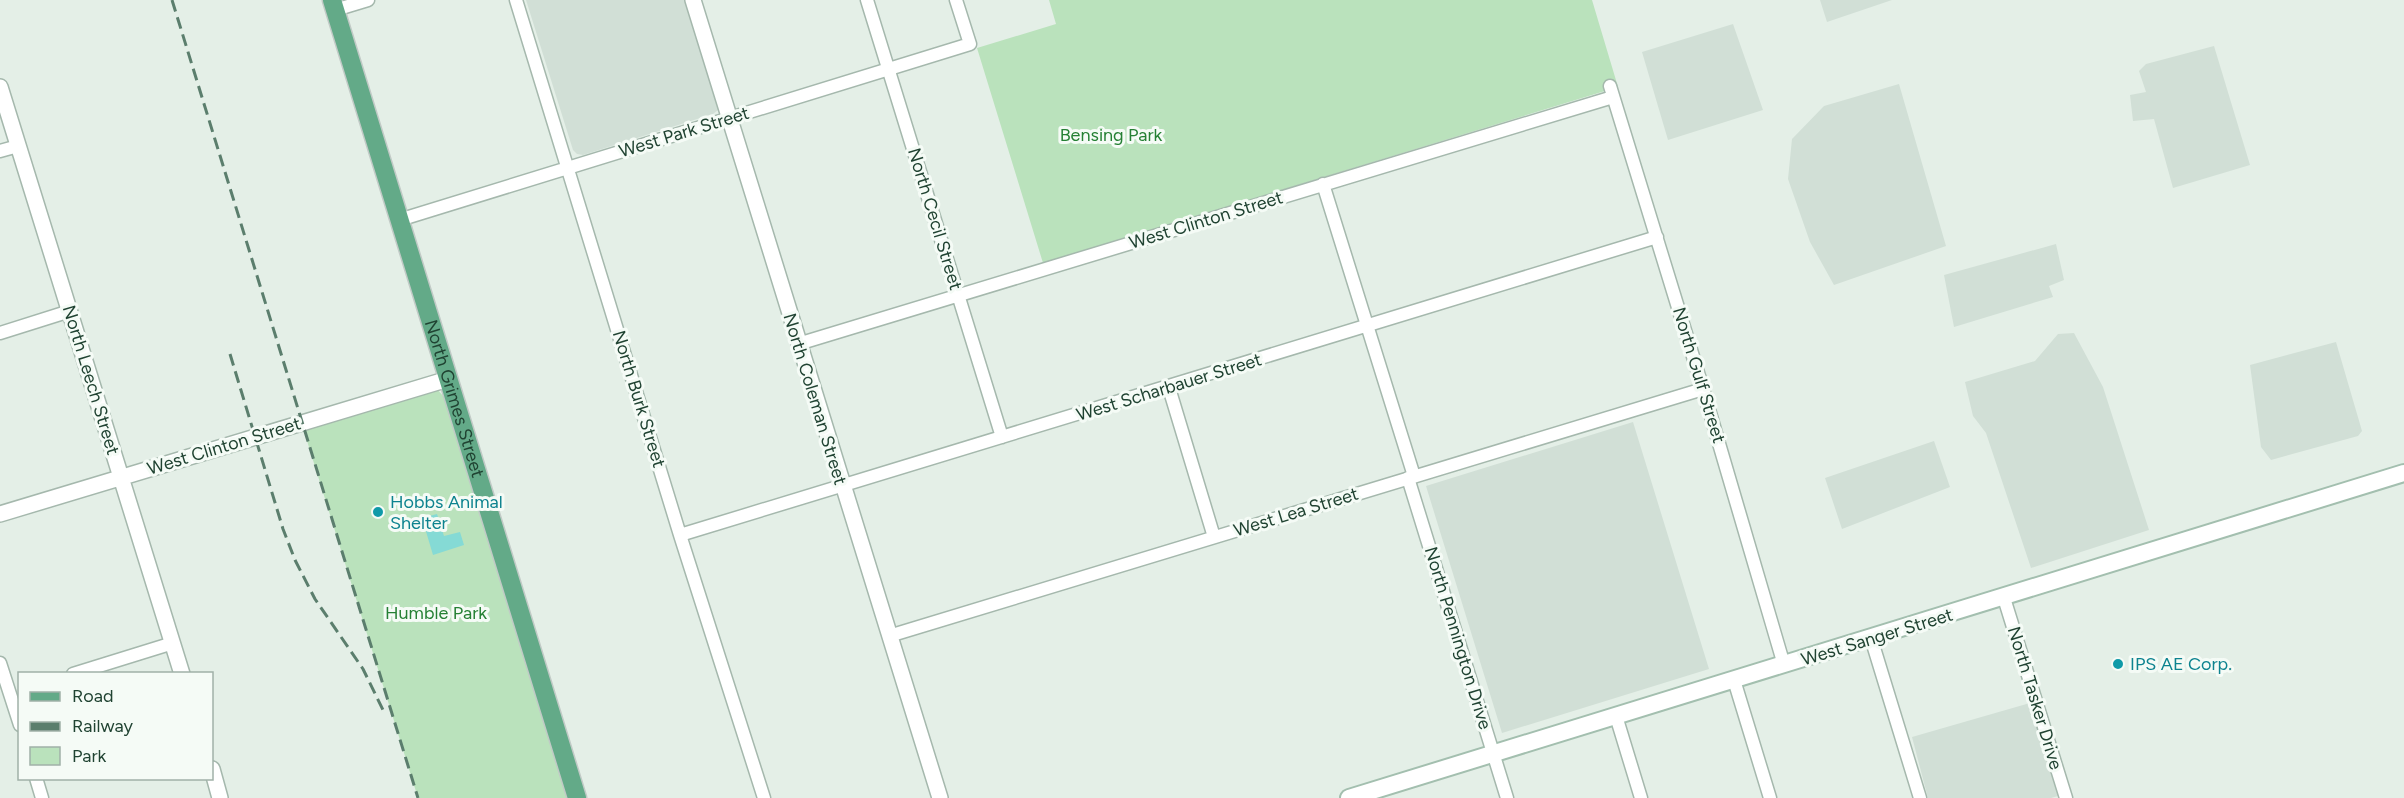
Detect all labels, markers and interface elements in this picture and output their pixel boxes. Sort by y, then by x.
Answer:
street label: West Park Street [616,102,752,162]
park label: Bensing Park [1060,124,1163,146]
street label: North Cecil Street [903,145,967,293]
street label: West Clinton Street [1127,186,1286,254]
street label: North Leech Street [58,302,124,458]
street label: North Gulf Street [1668,304,1730,446]
street label: North Coleman Street [778,311,852,488]
street label: North Grimes Street [420,317,489,481]
street label: North Burk Street [608,328,670,471]
street label: West Scharbauer Street [1074,348,1265,426]
street label: West Clinton Street [145,412,304,480]
street label: West Lea Street [1231,483,1361,541]
place label: Hobbs Animal Shelter [390,491,503,534]
marker: Hobbs Animal Shelter [371,505,385,519]
street label: North Pennington Drive [1420,544,1496,732]
park label: Humble Park [385,602,487,624]
street label: West Sanger Street [1798,603,1956,671]
street label: North Tasker Drive [2003,624,2067,772]
place label: IPS AE Corp. [2130,653,2232,675]
marker: IPS AE Corp. [2111,657,2125,671]
legend [18,672,213,780]
text: Road [72,685,113,707]
text: Railway [72,715,134,737]
text: Park [72,745,107,767]

